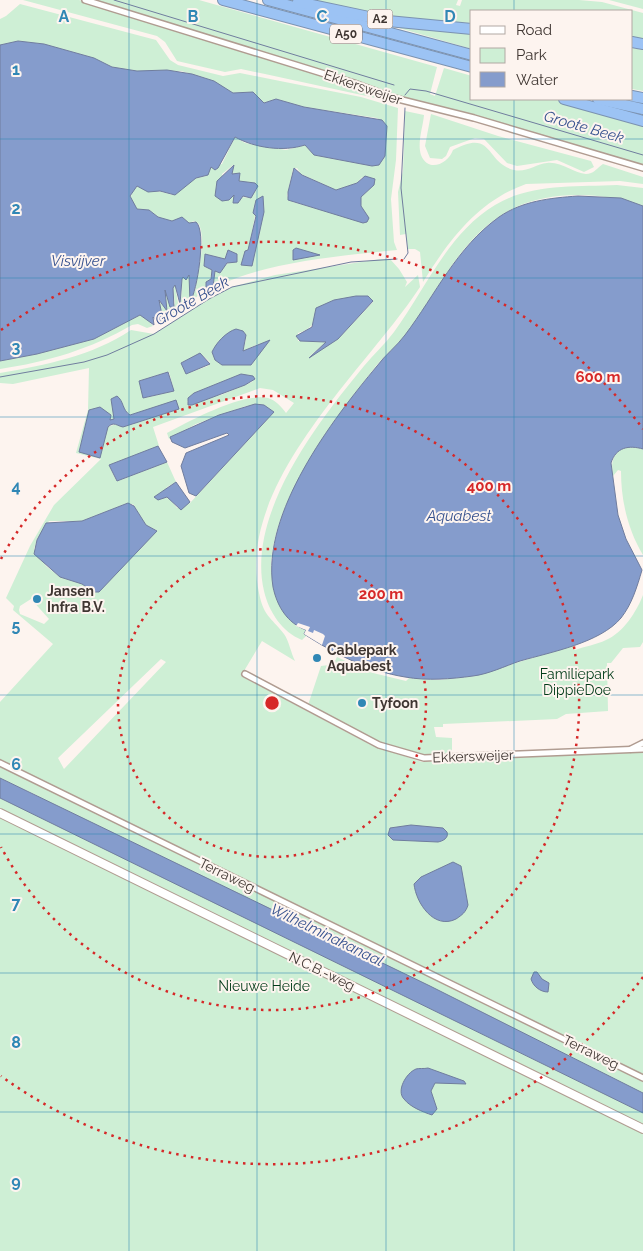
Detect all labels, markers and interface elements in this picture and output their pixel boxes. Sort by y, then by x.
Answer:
text: A [59,7,70,26]
text: B [188,7,199,26]
text: C [317,7,328,26]
text: D [444,7,456,26]
road number: A2 [368,10,392,28]
legend [470,10,633,100]
text: Road [516,21,552,39]
road number: A50 [330,24,362,44]
text: Park [516,46,547,64]
text: 1 [12,60,20,79]
street label: Ekkersweijer [322,66,404,108]
text: Water [516,71,559,89]
water label: Groote Beek [542,107,626,147]
text: 2 [11,199,21,218]
water label: Visvijver [51,252,106,270]
water label: Groote Beek [152,273,232,329]
text: 3 [12,338,21,357]
text: 600 m [575,368,621,386]
text: 4 [11,477,21,496]
text: 400 m [467,477,511,495]
water label: Aquabest [426,507,491,525]
place label: Jansen Infra B.V. [47,583,105,615]
text: 200 m [359,585,403,603]
marker: Jansen Infra B.V. [31,593,43,605]
text: 5 [12,616,21,635]
place label: Cablepark Aquabest [327,642,397,674]
marker: Cablepark Aquabest [311,652,323,664]
park label: Familiepark DippieDoe [540,666,615,698]
centre of rings [263,694,281,712]
place label: Tyfoon [372,695,418,711]
marker: Tyfoon [356,697,368,709]
street label: Ekkersweijer [432,747,514,765]
text: 6 [11,755,21,774]
street label: Terraweg [196,855,258,895]
text: 7 [12,894,21,913]
water label: Wilhelminakanaal [268,900,386,970]
street label: N.C.B.-weg [287,948,357,994]
park label: Nieuwe Heide [218,978,310,994]
street label: Terraweg [560,1032,622,1072]
text: 8 [11,1033,21,1052]
text: 9 [11,1172,21,1191]

